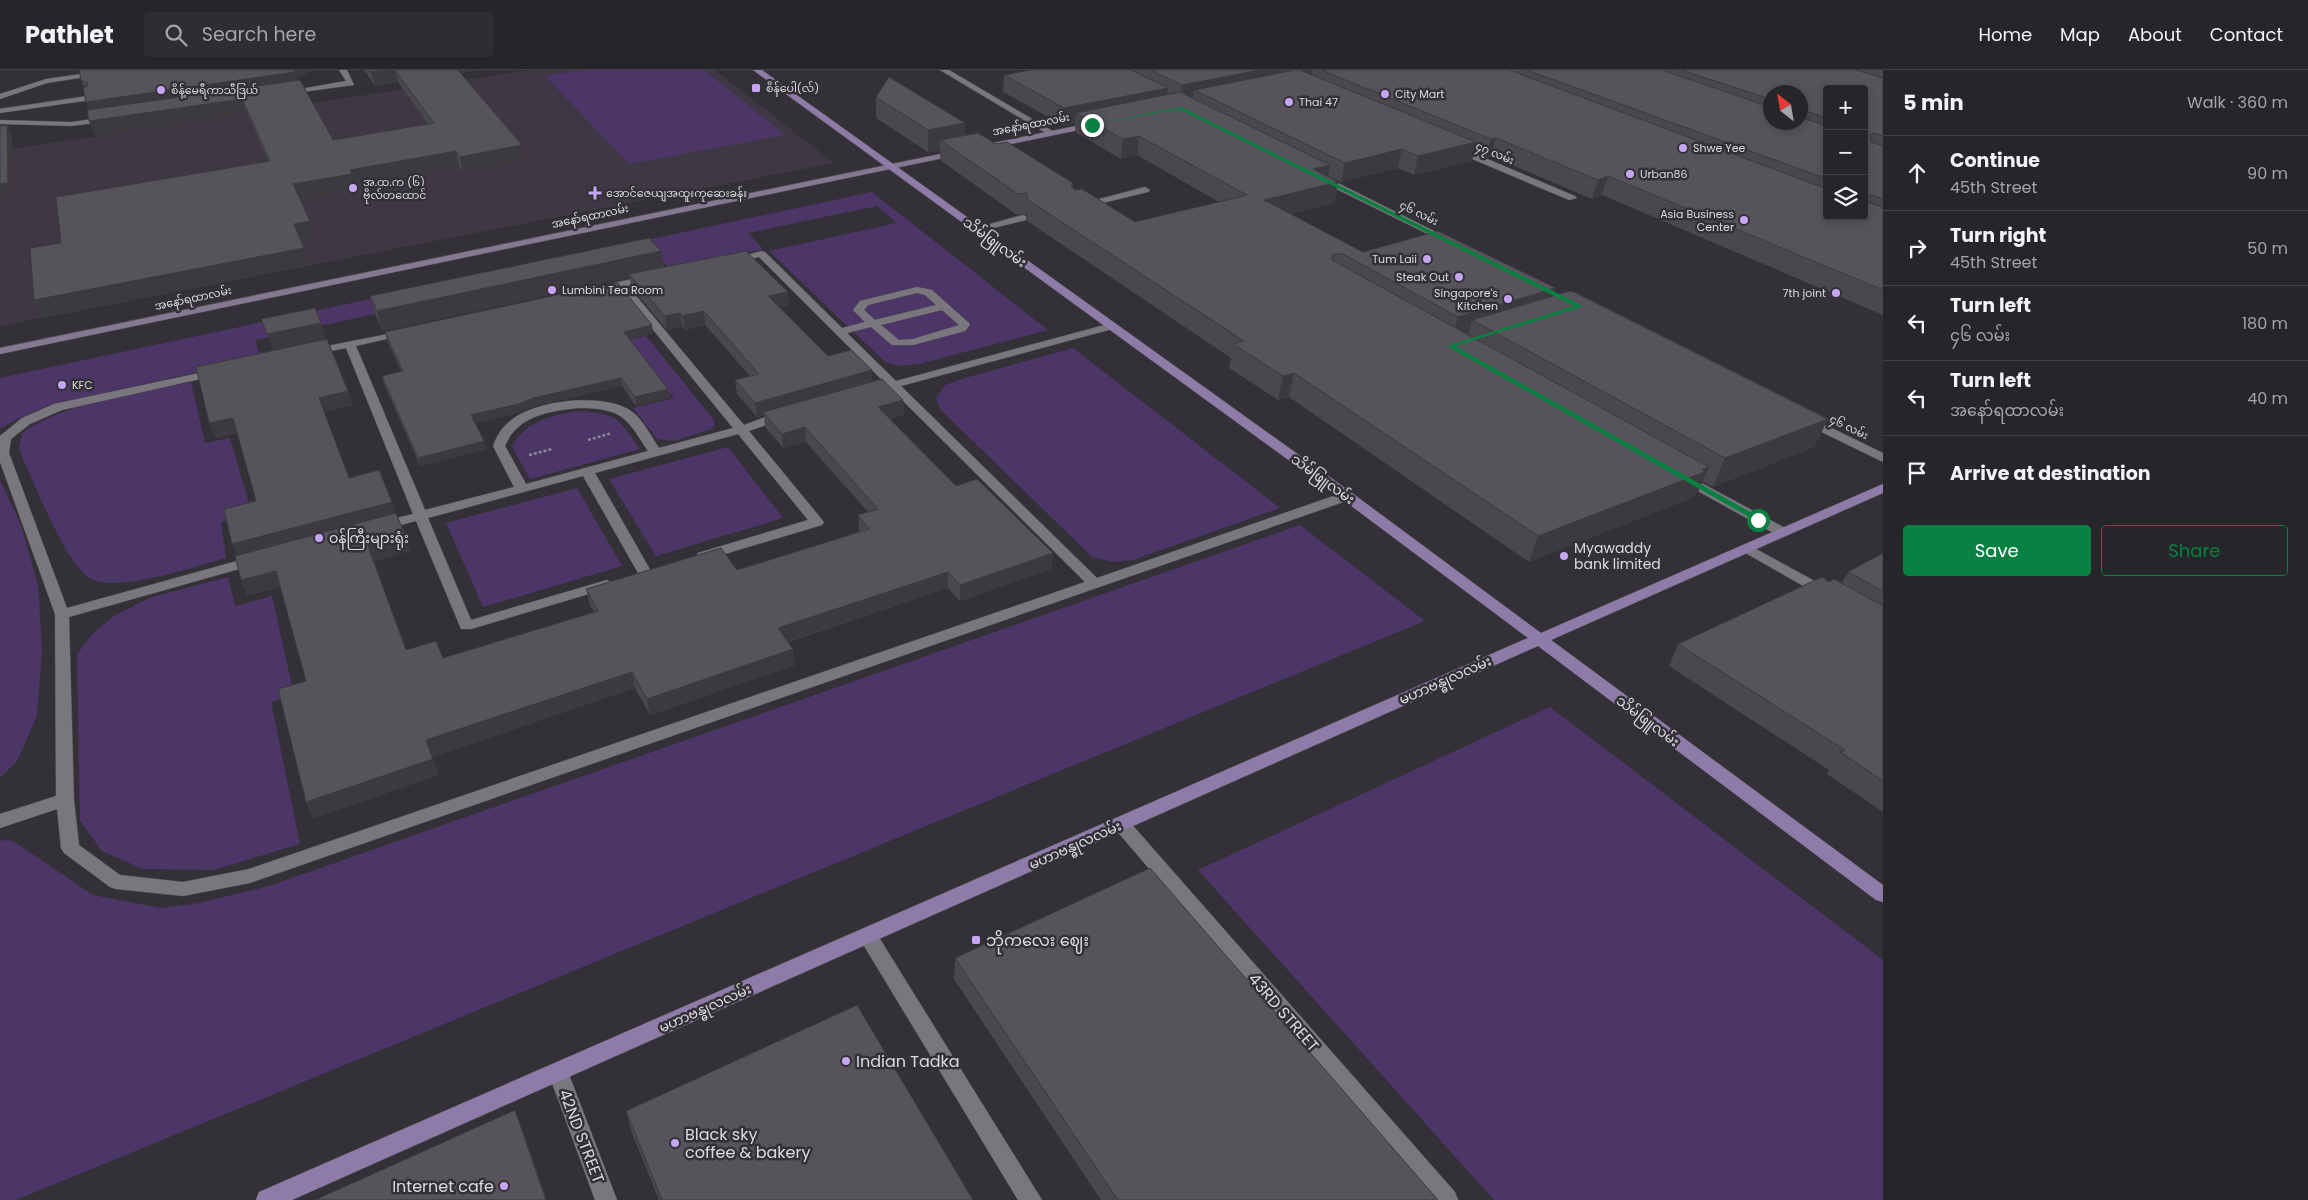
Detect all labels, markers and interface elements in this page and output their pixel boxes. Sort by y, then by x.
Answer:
search box [144,12,494,57]
text: Pathlet [25,18,114,51]
icon: search [162,21,190,49]
text: Search here [202,21,316,48]
text: Home [1978,22,2032,47]
text: Map [2060,22,2100,47]
text: About [2128,22,2182,47]
text: Contact [2210,22,2283,47]
place label: စိန်ပေါ(လ်) [766,80,819,97]
place label: စိန့်မေရီကာသီဒြယ် [171,82,258,99]
marker: စိန်ပေါ(လ်) [750,82,762,94]
marker: စိန့်မေရီကာသီဒြယ် [155,84,167,96]
north arrow [1763,85,1808,130]
map controls [1823,85,1868,220]
button: + [1823,85,1868,130]
place label: City Mart [1395,86,1444,102]
marker: City Mart [1379,88,1391,100]
text: 5 min [1903,88,1964,117]
text: Walk · 360 m [2187,91,2288,114]
place label: Thai 47 [1299,94,1338,110]
marker: Thai 47 [1283,96,1295,108]
street label: အနော်ရထာလမ်း [991,109,1071,140]
route end [1081,114,1104,137]
button: − [1823,130,1868,175]
street label: ၄၇ လမ်း [1473,138,1517,169]
place label: Shwe Yee [1693,140,1746,156]
marker: Shwe Yee [1677,142,1689,154]
text: Continue [1950,147,2040,174]
icon: ahead [1903,159,1931,187]
text: 90 m [2247,162,2288,185]
place label: Urban86 [1640,166,1687,182]
marker: Urban86 [1624,168,1636,180]
place label: အ.ထ.က (၆) ဗိုလ်တထောင် [363,174,427,204]
button: layers [1823,175,1868,220]
text: 45th Street [1950,176,2037,199]
marker: အ.ထ.က (၆) ဗိုလ်တထောင် [347,182,359,194]
place label: အောင်ဇေယျအထူးကုဆေးခန်း [606,185,747,202]
marker: အောင်ဇေယျအထူးကုဆေးခန်း [588,186,602,200]
street label: ၄၆ လမ်း [1396,197,1441,230]
street label: အနော်ရထာလမ်း [550,200,630,233]
place label: Asia Business Center [1660,206,1734,235]
street label: သိမ်ဖြူလမ်း [958,212,1031,274]
marker: Asia Business Center [1738,214,1750,226]
text: Turn right [1950,222,2046,249]
icon: right [1903,234,1931,262]
text: 50 m [2247,237,2288,260]
place label: Tum Laii [1372,251,1417,267]
text: 45th Street [1950,251,2037,274]
marker: Tum Laii [1421,253,1433,265]
place label: Steak Out [1396,269,1449,285]
marker: Steak Out [1453,271,1465,283]
street label: အနော်ရထာလမ်း [153,282,233,315]
place label: Lumbini Tea Room [562,282,663,298]
marker: Lumbini Tea Room [546,284,558,296]
place label: Singapore's Kitchen [1434,285,1498,314]
place label: 7th joint [1782,285,1826,301]
marker: 7th joint [1830,287,1842,299]
text: Turn left [1950,292,2031,319]
marker: Singapore's Kitchen [1502,293,1514,305]
icon: left [1903,309,1931,337]
text: 180 m [2242,312,2288,335]
text: ၄၆ လမ်း [1950,324,2010,347]
text: Turn left [1950,367,2031,394]
place label: KFC [72,377,93,393]
marker: KFC [56,379,68,391]
icon: left [1903,384,1931,412]
text: 40 m [2247,387,2288,410]
text: အနော်ရထာလမ်း [1950,399,2064,422]
street label: ၄၆ လမ်း [1826,411,1871,444]
street label: သိမ်ဖြူလမ်း [1286,449,1359,511]
icon: arrive [1903,459,1931,487]
text: Arrive at destination [1950,460,2151,487]
route start [1747,509,1770,532]
button: Save [1903,525,2091,576]
button: Share [2101,525,2288,576]
place label: ဝန်ကြီးများရုံး [329,528,409,550]
marker: ဝန်ကြီးများရုံး [313,532,325,544]
place label: Myawaddy bank limited [1574,538,1661,574]
marker: Myawaddy bank limited [1558,550,1570,562]
street label: မဟာဗန္ဓုလလမ်း [1396,651,1495,711]
street label: သိမ်ဖြူလမ်း [1611,691,1684,753]
street label: မဟာဗန္ဓုလလမ်း [1026,816,1125,876]
place label: ဘိုကလေး ဈေး [986,929,1089,955]
marker: ဘိုကလေး ဈေး [970,934,982,946]
street label: 43RD STREET [1243,968,1325,1057]
street label: မဟာဗန္ဓုလလမ်း [656,979,755,1039]
place label: Indian Tadka [856,1050,960,1073]
marker: Indian Tadka [840,1055,852,1067]
street label: 42ND STREET [553,1086,610,1187]
place label: Black sky coffee & bakery [685,1123,810,1164]
marker: Black sky coffee & bakery [669,1137,681,1149]
place label: Internet cafe [392,1175,494,1198]
marker: Internet cafe [498,1180,510,1192]

